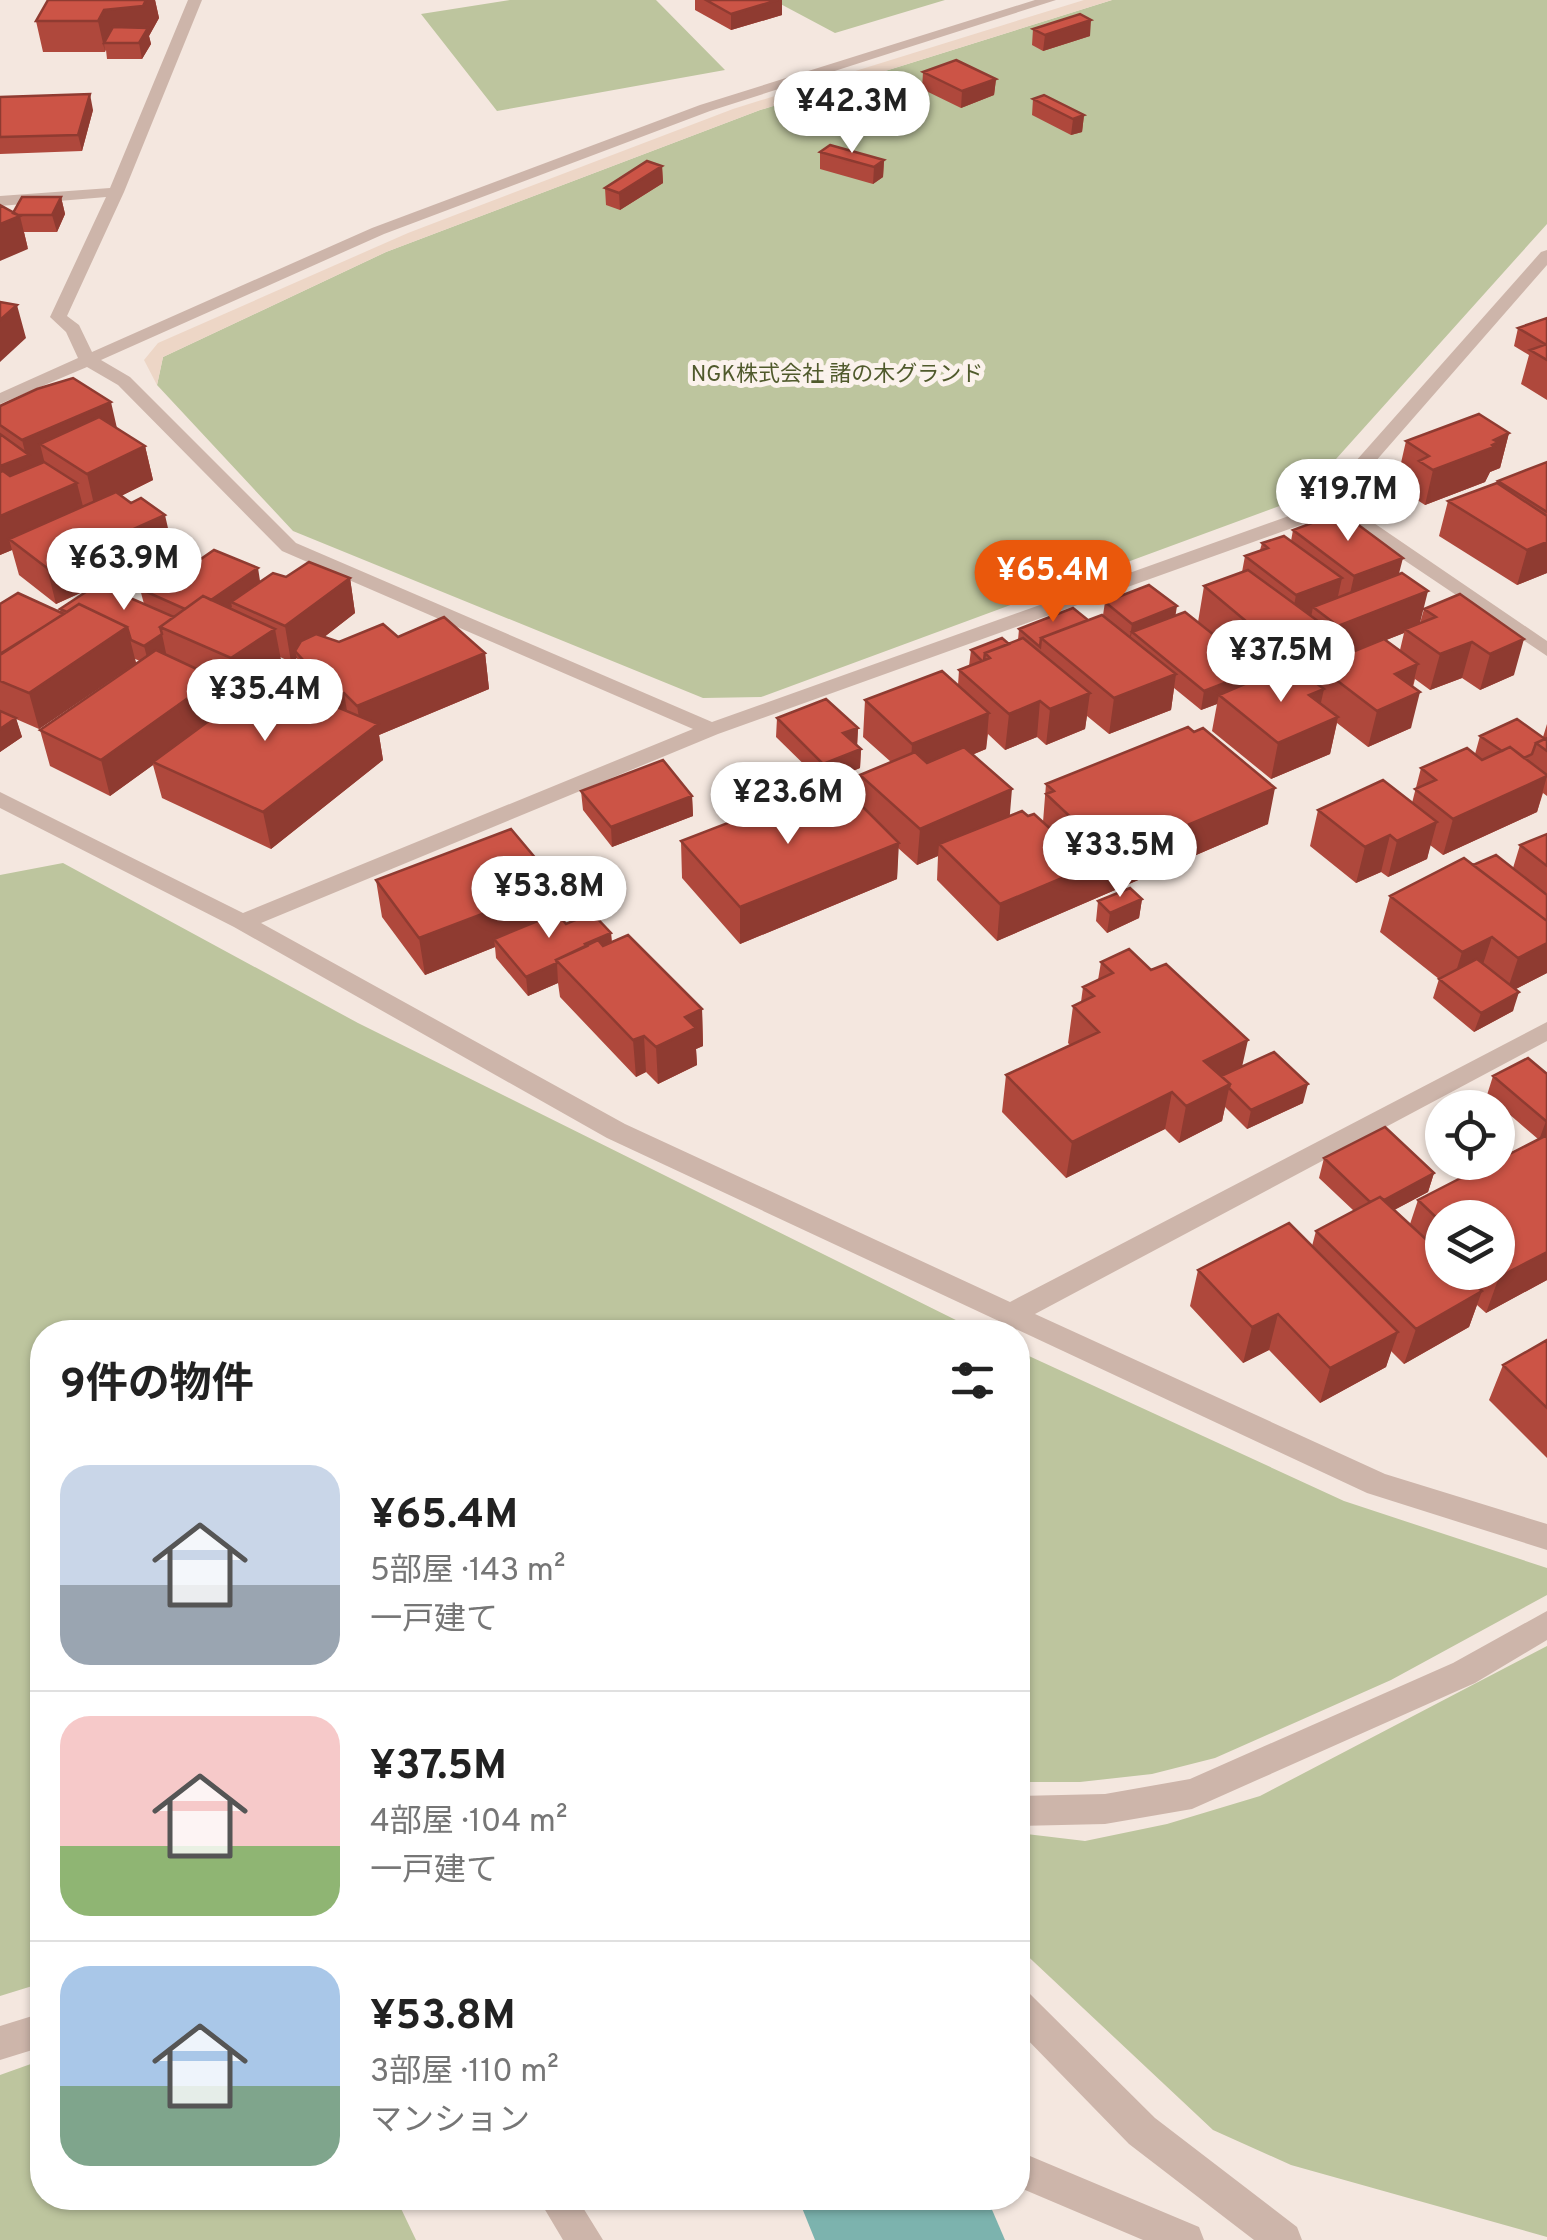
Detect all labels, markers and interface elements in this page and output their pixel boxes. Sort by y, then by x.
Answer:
pin: ¥42.3M [771,71,933,156]
text: ¥42.3M [796,83,908,123]
park label: NGK株式会社 諸の木グランド [691,362,983,389]
pin: ¥19.7M [1267,459,1429,544]
text: ¥19.7M [1298,471,1398,511]
pin: ¥63.9M [43,528,205,613]
text: ¥63.9M [69,540,179,580]
pin: ¥65.4M [972,540,1134,625]
text: ¥65.4M [997,552,1109,592]
pin: ¥37.5M [1200,620,1362,705]
text: ¥37.5M [1229,632,1333,672]
pin: ¥35.4M [184,659,346,744]
text: ¥35.4M [209,671,321,711]
pin: ¥23.6M [707,762,869,847]
text: ¥23.6M [733,774,843,814]
pin: ¥33.5M [1039,815,1201,900]
text: ¥33.5M [1065,827,1175,867]
pin: ¥53.8M [468,856,630,941]
text: ¥53.8M [493,868,605,908]
map controls [1425,1090,1515,1290]
button: locate [1425,1090,1515,1180]
button: layers [1425,1200,1515,1290]
icon: filters [945,1353,1000,1408]
text: 9件の物件 [60,1360,254,1413]
text: ¥65.4M [370,1490,518,1543]
icon: home [140,1505,260,1625]
text: 5部屋 · 143 m² [370,1552,566,1592]
text: 一戸建て [370,1601,498,1641]
text: ¥37.5M [370,1741,507,1794]
icon: home [140,1756,260,1876]
text: 4部屋 · 104 m² [370,1803,567,1843]
text: 一戸建て [370,1852,498,1892]
text: ¥53.8M [370,1991,516,2044]
icon: home [140,2006,260,2126]
text: 3部屋 · 110 m² [370,2053,559,2093]
text: マンション [370,2102,530,2142]

